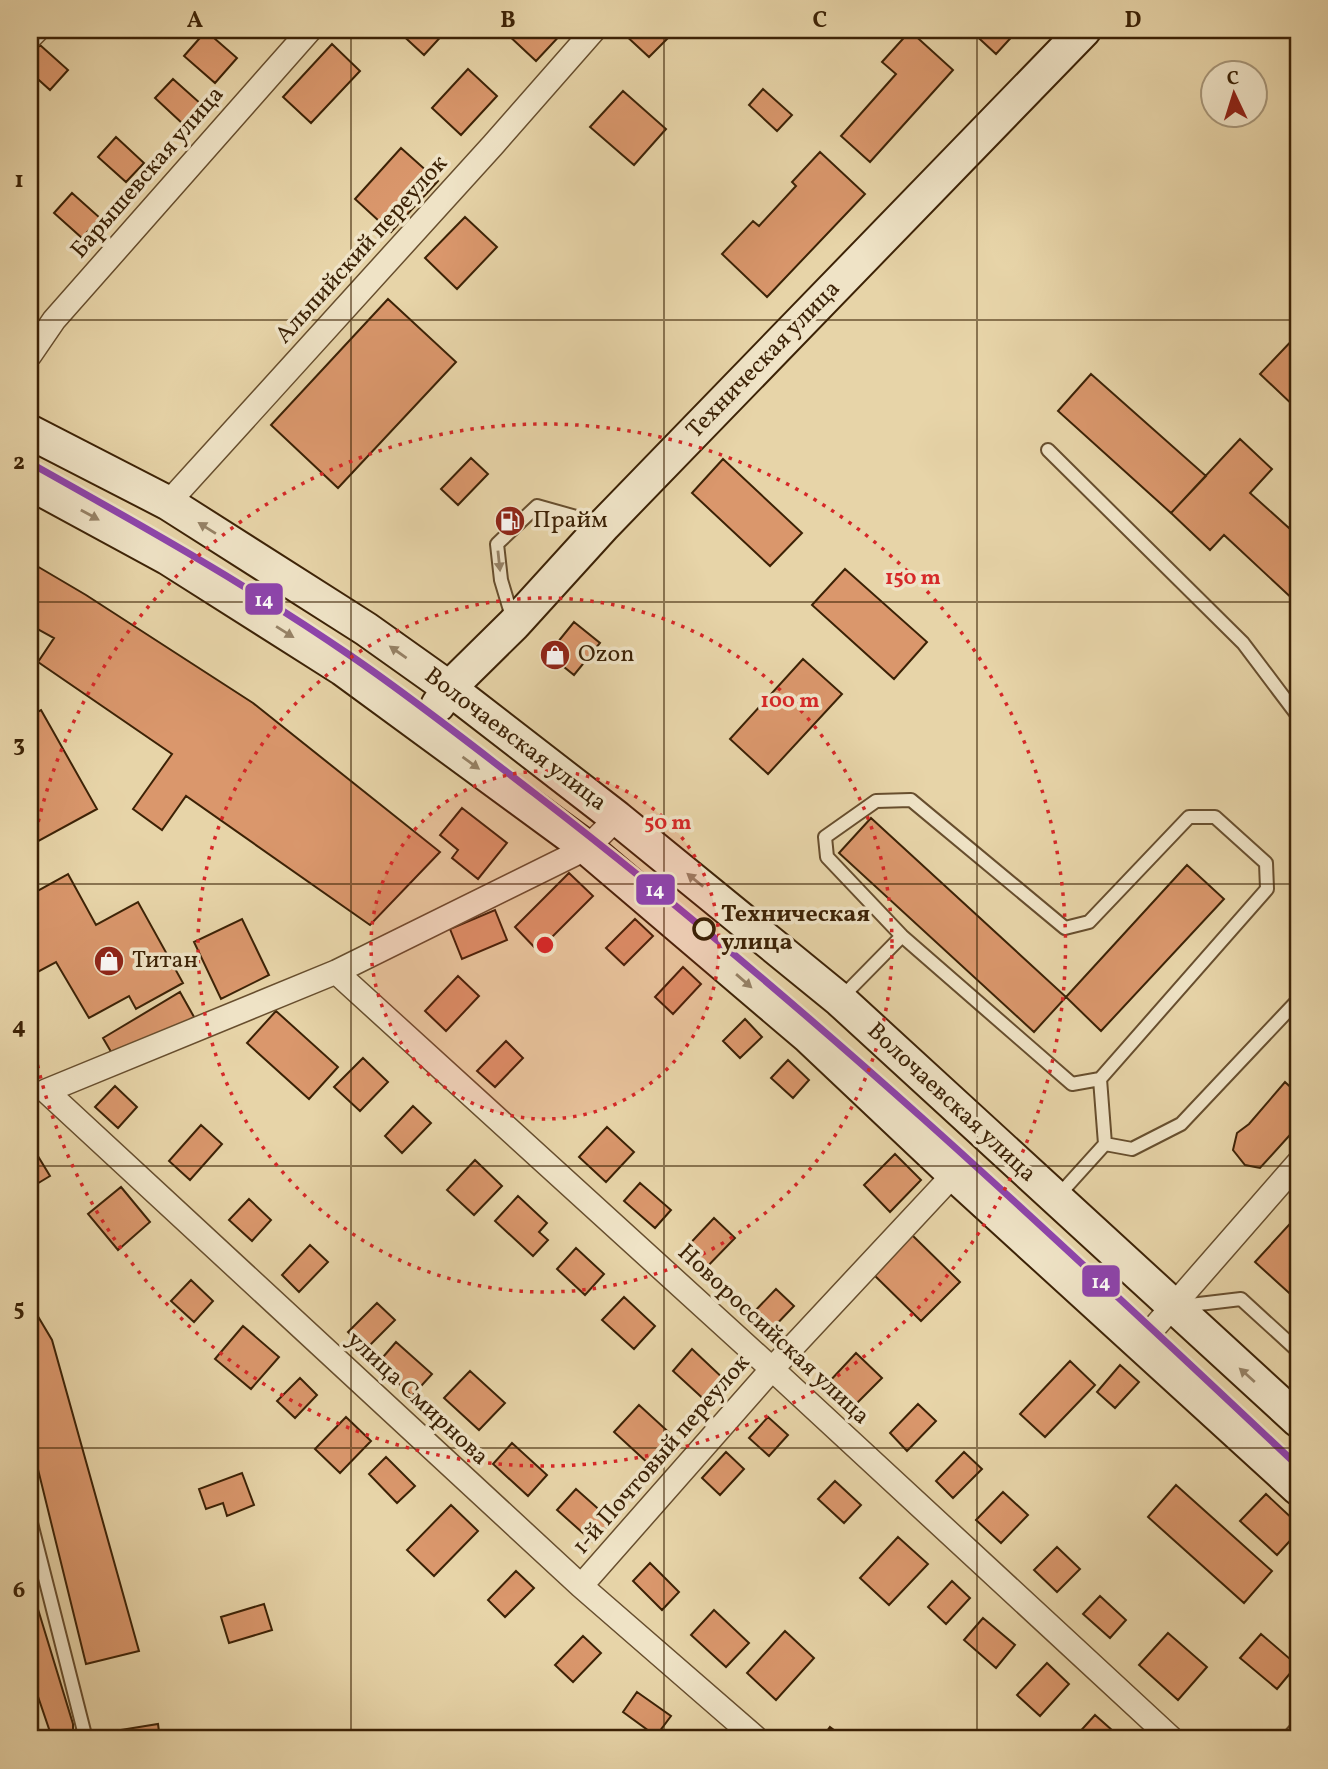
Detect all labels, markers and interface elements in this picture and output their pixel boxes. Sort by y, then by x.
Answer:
text: A [187,5,203,37]
text: B [500,5,516,37]
text: C [813,5,827,37]
text: D [1125,5,1142,37]
north arrow [1198,60,1268,130]
text: С [1226,66,1240,92]
street label: Барышевская улица [63,79,233,267]
street label: Альпийский переулок [268,148,456,352]
text: 1 [14,165,24,197]
street label: Техническая улица [679,273,849,447]
text: 2 [13,447,25,479]
fuel station icon: Прайм [493,504,527,538]
place label: Прайм [533,504,608,538]
one-way arrow [80,509,99,521]
one-way arrow [197,522,217,535]
one-way arrow [494,550,505,572]
text: 150 m [885,564,941,593]
line badge: 14 [244,582,284,616]
text: 14 [254,588,274,614]
one-way arrow [275,625,294,638]
shop icon: Ozon [538,638,572,672]
place label: Ozon [578,638,635,672]
one-way arrow [389,645,407,659]
street label: Волочаевская улица [417,660,613,820]
text: 100 m [760,687,820,716]
text: 3 [13,729,25,761]
one-way arrow [462,755,480,769]
text: 50 m [644,809,692,838]
line badge: 14 [635,873,676,906]
one-way arrow [686,873,704,888]
text: 14 [645,878,665,904]
place label: Техническая улица [721,898,870,960]
marker: Техническая улица [693,918,715,940]
centre of rings [533,933,557,957]
shop icon: Титан [92,944,126,978]
place label: Титан [132,944,198,978]
one-way arrow [735,973,753,989]
text: 4 [12,1011,26,1043]
street label: Волочаевская улица [859,1015,1043,1191]
street label: Новороссийская улица [669,1237,877,1433]
line badge: 14 [1081,1264,1121,1298]
text: 14 [1091,1270,1111,1296]
text: 5 [13,1293,25,1325]
street label: улица Смирнова [338,1324,496,1474]
street label: 1-й Почтовый переулок [565,1347,759,1563]
one-way arrow [1239,1368,1256,1383]
text: 6 [13,1575,25,1607]

